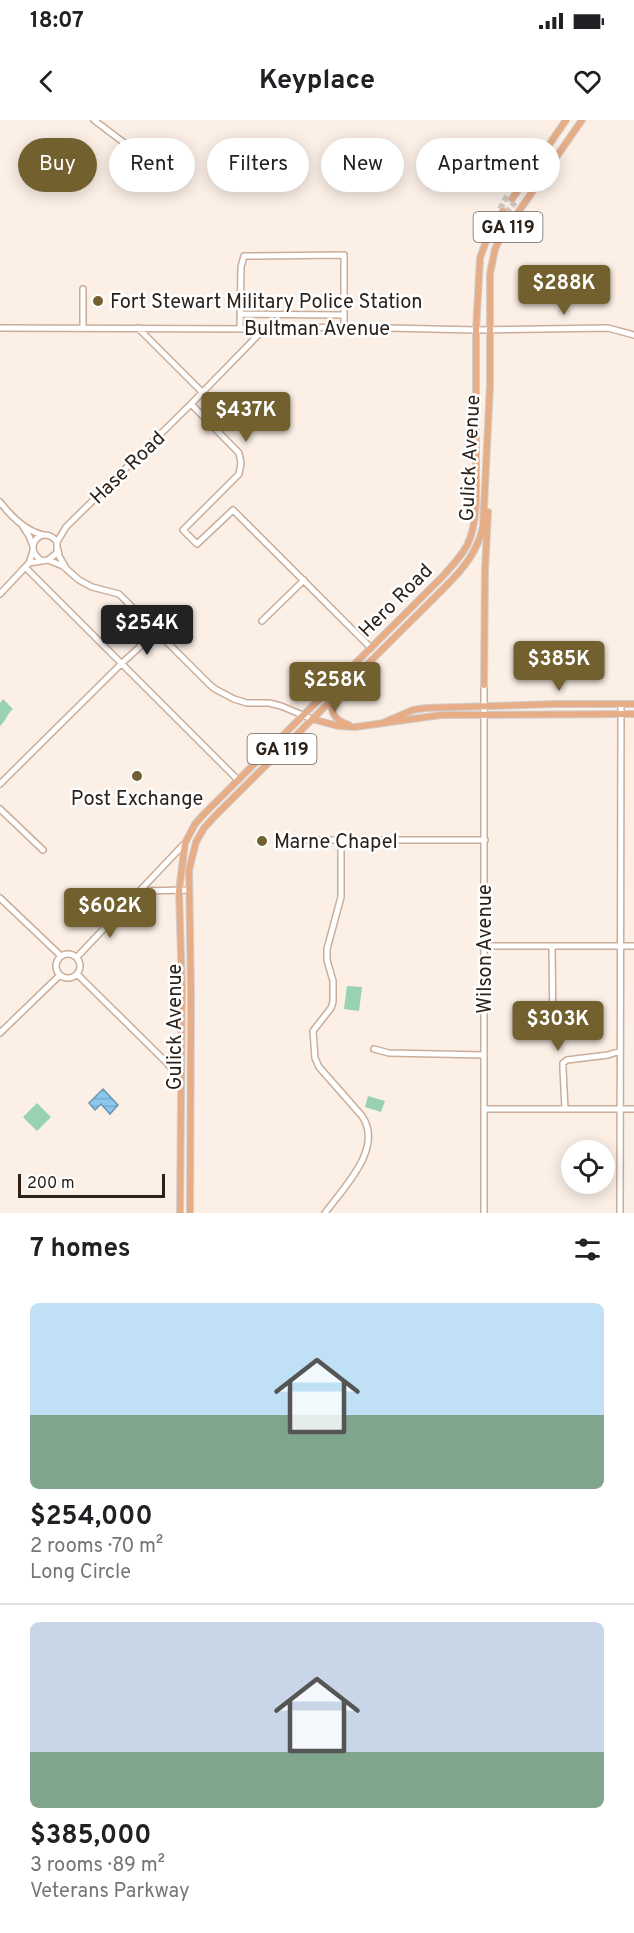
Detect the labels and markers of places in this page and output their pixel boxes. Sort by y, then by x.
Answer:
pin: $288K [522,265,606,316]
place label: Fort Stewart Military Police Station [110,290,423,316]
marker: Fort Stewart Military Police Station [91,294,105,308]
pin: $437K [204,392,288,443]
pin: $254K [105,605,189,656]
pin: $385K [517,641,601,692]
pin: $258K [293,662,377,713]
marker: Post Exchange [130,769,144,783]
place label: Post Exchange [71,787,203,813]
place label: Marne Chapel [274,830,398,856]
marker: Marne Chapel [255,834,269,848]
pin: $602K [68,888,152,939]
pin: $303K [516,1001,600,1052]

